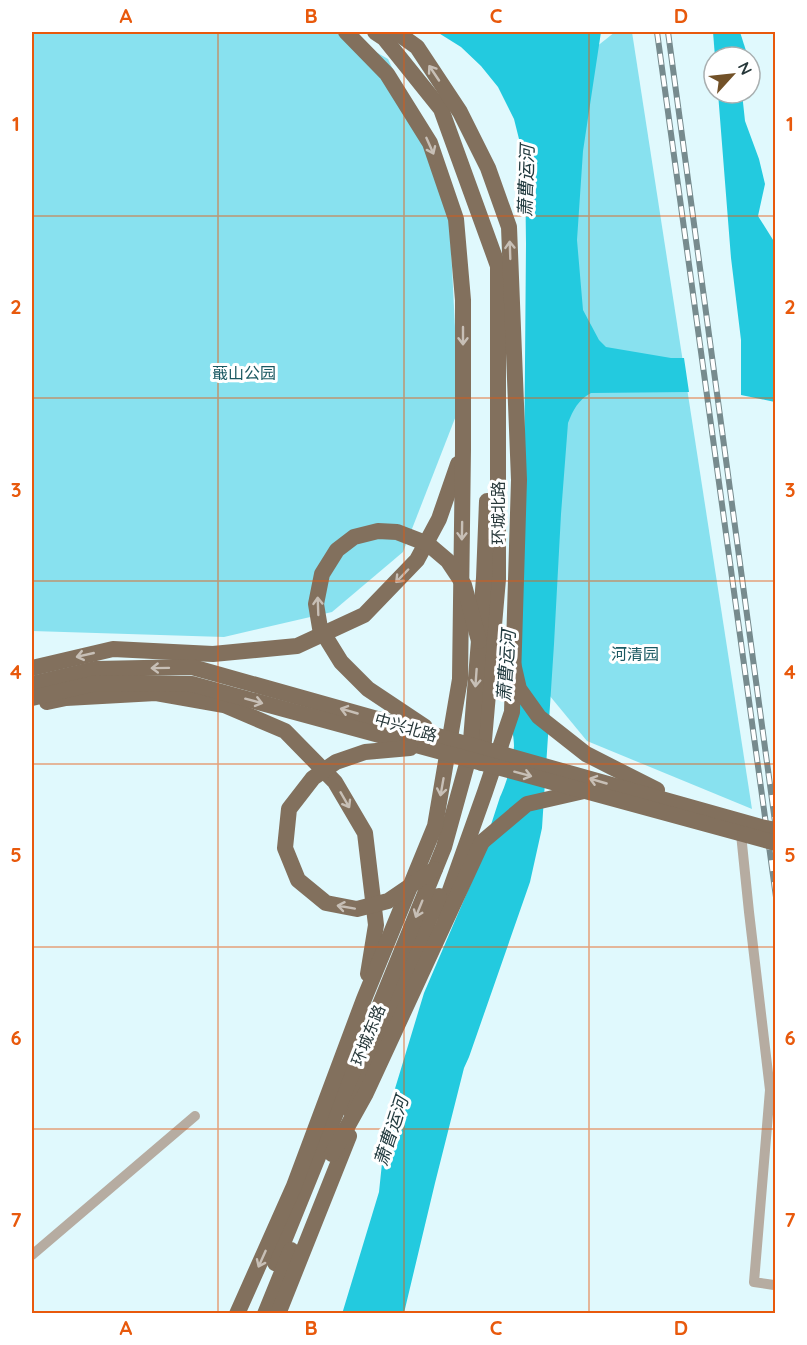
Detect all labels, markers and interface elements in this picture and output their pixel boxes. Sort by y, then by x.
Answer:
text: A [120,3,133,28]
text: B [304,3,318,28]
text: C [490,3,503,28]
text: D [674,3,688,28]
north arrow [702,45,762,105]
text: N [734,58,757,78]
one-way arrow [428,65,440,82]
text: 1 [12,111,20,136]
text: 1 [786,111,794,136]
one-way arrow [425,136,436,154]
water label: 萧曹运河 [513,142,539,217]
one-way arrow [505,240,516,260]
text: 2 [10,294,22,319]
text: 2 [784,294,796,319]
one-way arrow [457,325,469,345]
park label: 蕺山公园 [212,363,276,383]
text: 3 [11,477,21,502]
text: 3 [785,477,795,502]
street label: 环城北路 [488,481,508,545]
one-way arrow [456,520,468,540]
one-way arrow [394,568,409,583]
one-way arrow [312,597,324,617]
water label: 萧曹运河 [492,626,520,703]
park label: 河清园 [611,644,659,664]
one-way arrow [76,650,95,662]
text: 4 [10,659,22,684]
text: 4 [784,659,796,684]
one-way arrow [151,662,171,673]
one-way arrow [470,668,481,688]
one-way arrow [244,695,263,707]
one-way arrow [340,705,359,716]
street label: 中兴北路 [372,709,440,745]
one-way arrow [513,769,532,781]
one-way arrow [589,775,608,786]
one-way arrow [436,777,447,797]
one-way arrow [340,790,351,808]
text: 5 [10,842,22,867]
text: 5 [784,842,796,867]
one-way arrow [413,899,424,917]
one-way arrow [336,901,356,912]
street label: 环城东路 [347,1002,389,1068]
text: 6 [10,1025,22,1050]
text: 6 [784,1025,796,1050]
water label: 萧曹运河 [369,1090,414,1169]
text: 7 [11,1207,22,1232]
text: 7 [785,1207,796,1232]
one-way arrow [256,1249,267,1267]
text: A [120,1315,133,1340]
text: B [304,1315,318,1340]
text: C [490,1315,503,1340]
text: D [674,1315,688,1340]

